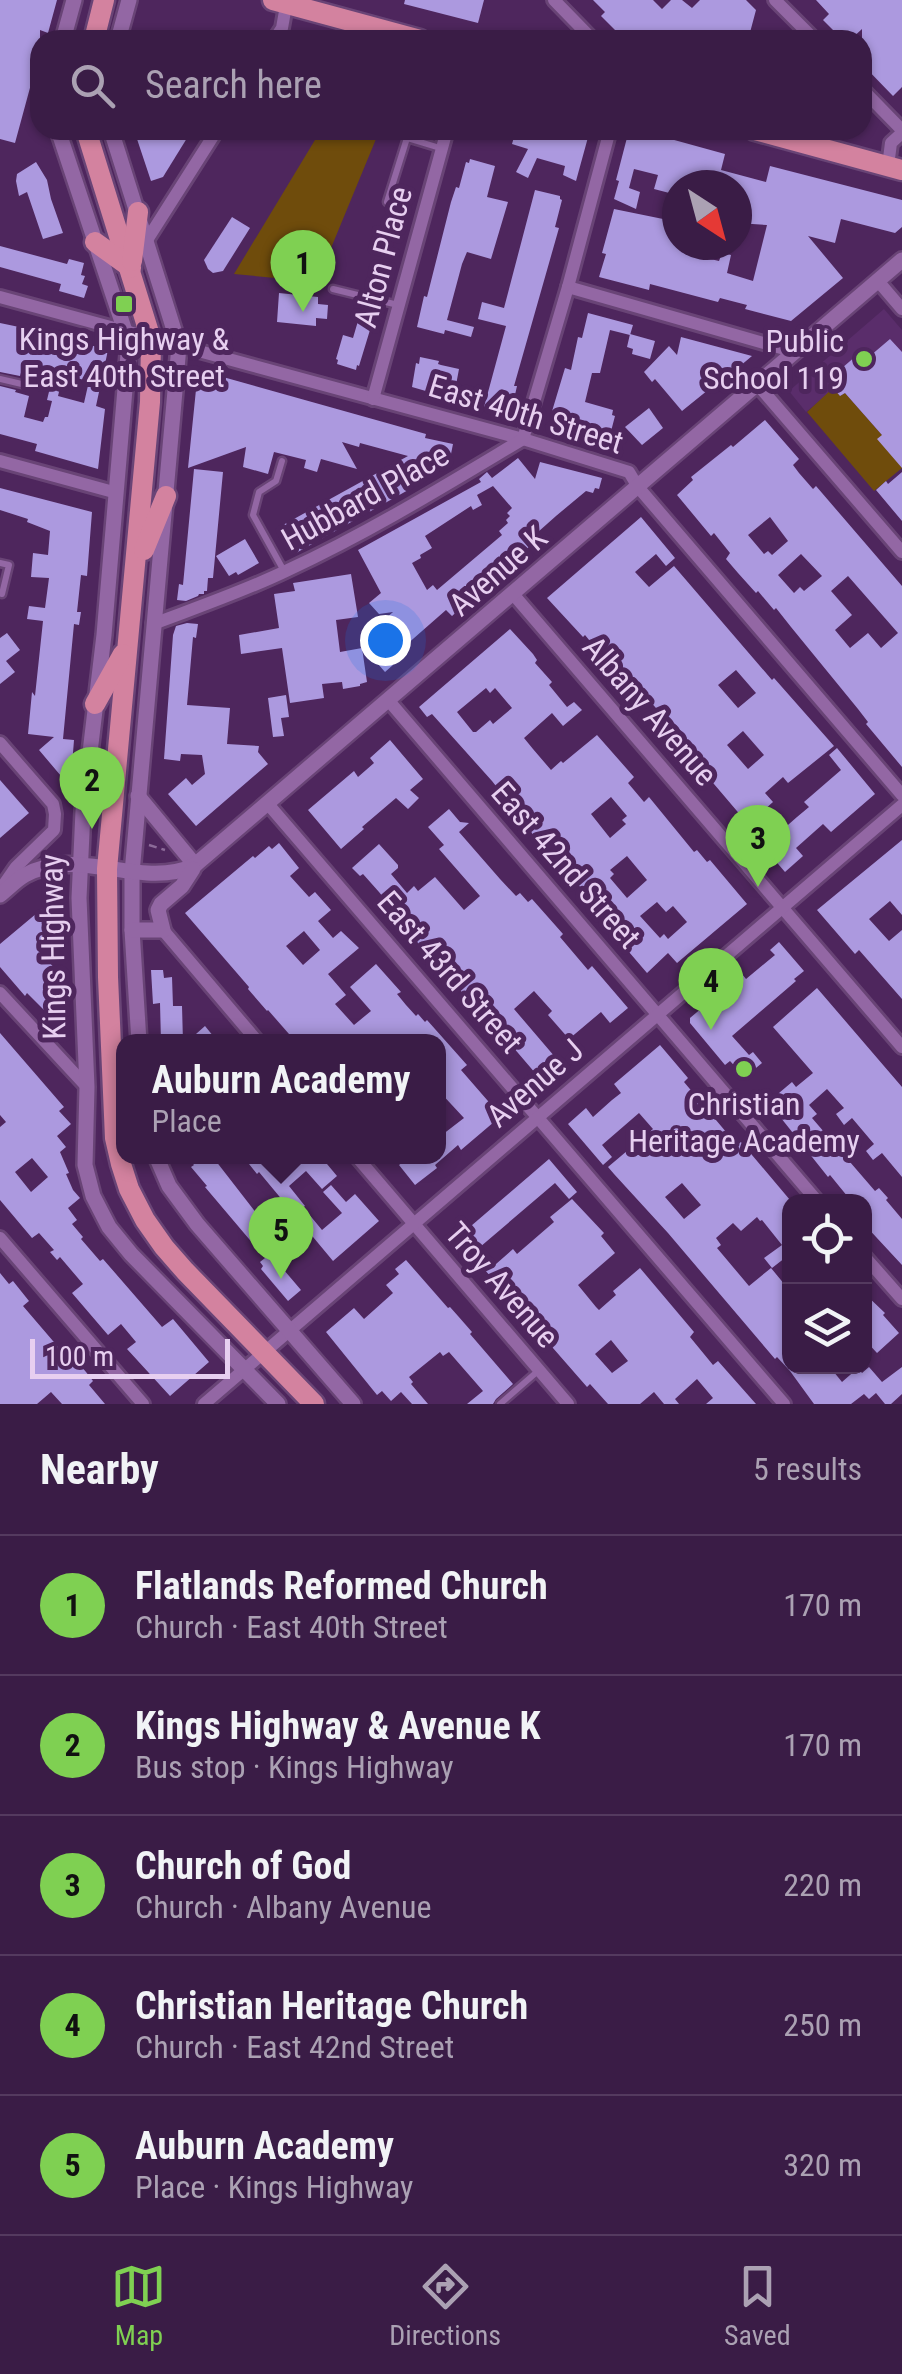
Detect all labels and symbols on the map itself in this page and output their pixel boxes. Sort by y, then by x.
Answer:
north arrow [662,170,752,260]
street label: Alton Place [346,183,420,331]
pin: 1 [270,230,336,312]
marker: Kings Highway & East 40th Street [113,293,135,315]
place label: Kings Highway & East 40th Street [19,320,230,395]
place label: Public School 119 [703,322,844,397]
marker: Public School 119 [853,348,875,370]
street label: East 40th Street [424,366,628,462]
street label: Hubbard Place [275,436,455,558]
street label: Avenue K [441,518,555,624]
your location [360,615,411,666]
street label: Albany Avenue [575,629,725,793]
pin: 2 [59,746,124,829]
street label: East 42nd Street [483,774,649,956]
pin: 3 [726,804,790,887]
street label: Kings Highway [32,854,74,1040]
street label: East 43rd Street [369,883,531,1061]
pin: 4 [678,948,744,1030]
street label: Avenue J [479,1031,591,1135]
marker: Christian Heritage Academy [733,1058,755,1080]
place label: Christian Heritage Academy [628,1085,860,1160]
pin: 5 [248,1196,314,1279]
street label: Troy Avenue [437,1215,567,1355]
scale bar [30,1334,230,1378]

